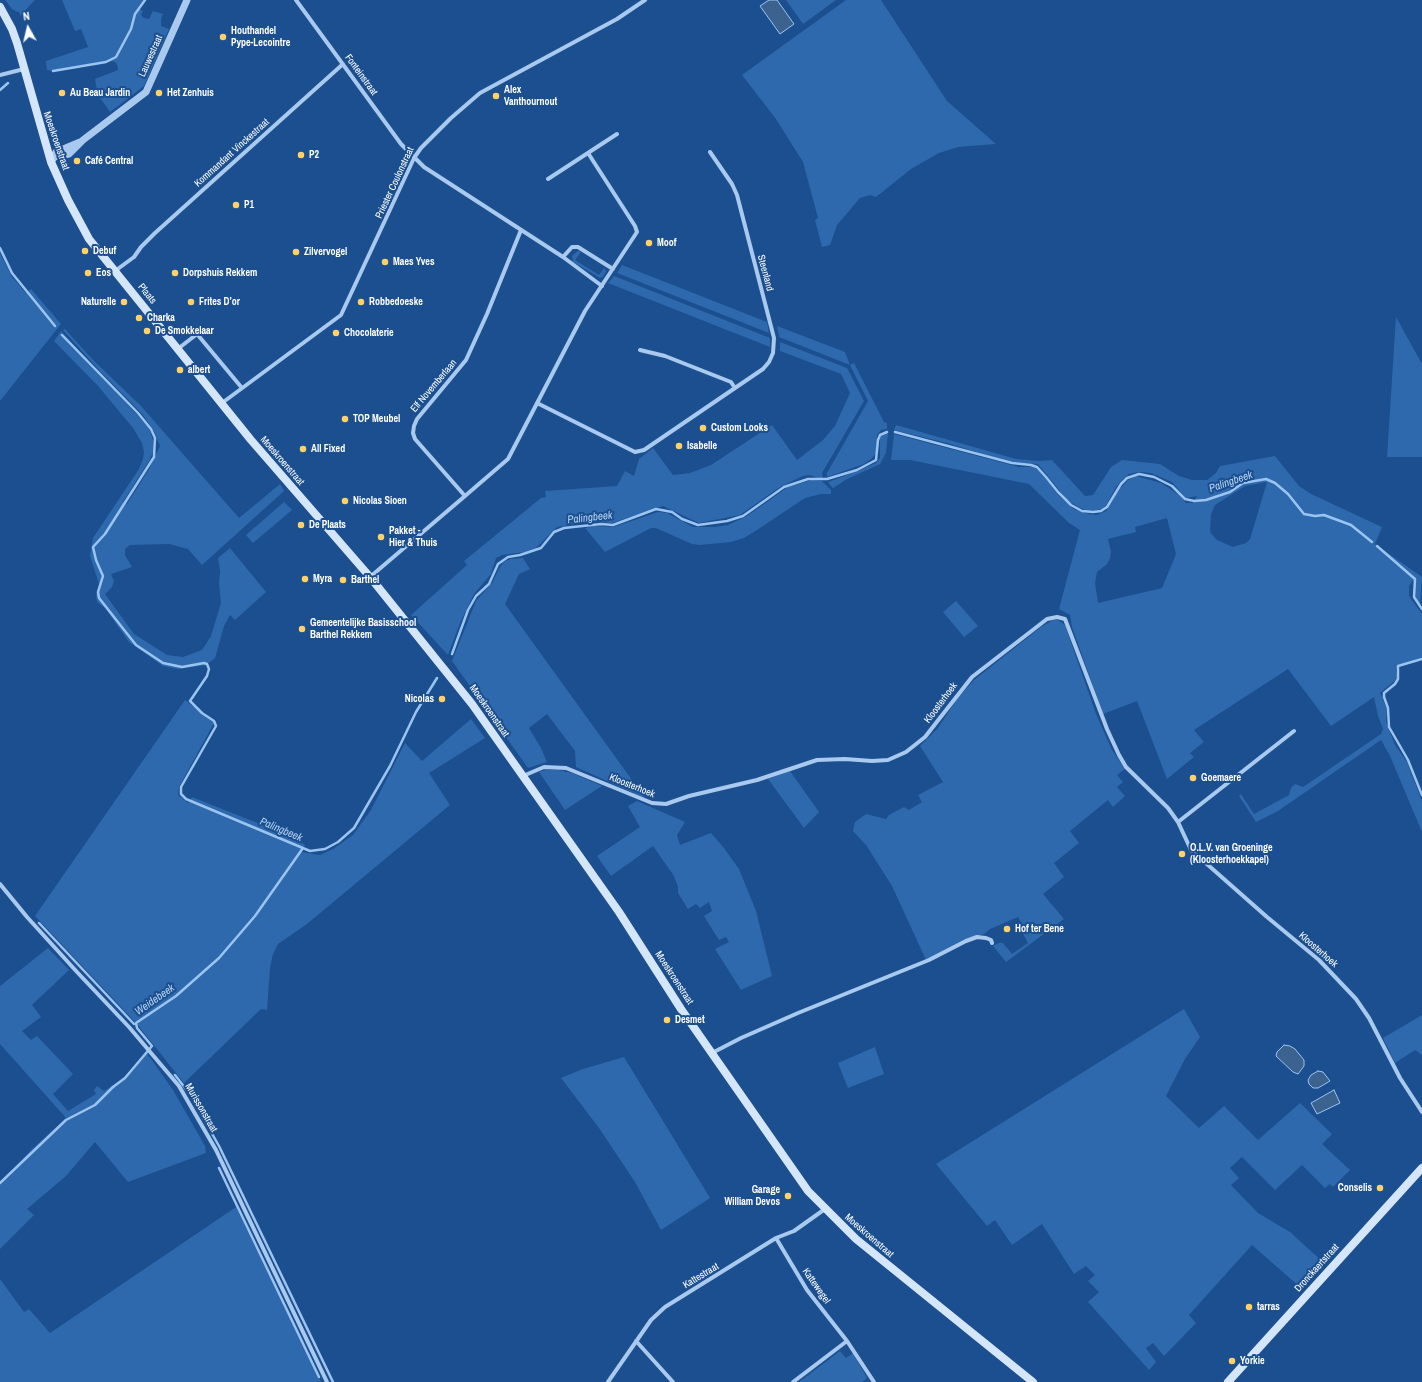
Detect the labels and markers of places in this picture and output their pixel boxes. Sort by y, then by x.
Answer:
place label: Houthandel Pype-Lecointre [231,25,290,48]
marker: Houthandel Pype-Lecointre [218,32,228,42]
place label: Alex Vanthournout [504,84,557,108]
place label: Au Beau Jardin [70,87,130,99]
place label: Het Zenhuis [167,87,214,99]
marker: Au Beau Jardin [57,88,67,98]
marker: Het Zenhuis [154,88,164,98]
marker: Alex Vanthournout [491,91,501,101]
place label: P2 [309,149,319,161]
marker: P2 [296,150,306,160]
place label: Café Central [85,155,133,167]
marker: Café Central [72,156,82,166]
place label: P1 [244,199,254,211]
marker: P1 [231,200,241,210]
place label: Moof [657,237,677,249]
marker: Moof [644,238,654,248]
place label: Debuf [93,245,116,257]
marker: Debuf [80,246,90,256]
place label: Zilvervogel [304,246,347,258]
marker: Zilvervogel [291,247,301,257]
place label: Maes Yves [393,256,434,268]
marker: Maes Yves [380,257,390,267]
place label: Eos [96,267,111,279]
place label: Dorpshuis Rekkem [183,267,257,279]
marker: Eos [83,268,93,278]
marker: Dorpshuis Rekkem [170,268,180,278]
place label: Naturelle [81,296,116,308]
place label: Frites D’or [199,296,240,308]
place label: Robbedoeske [369,296,423,308]
marker: Naturelle [119,297,129,307]
marker: Frites D’or [186,297,196,307]
marker: Robbedoeske [356,297,366,307]
place label: Charka [147,312,175,324]
marker: Charka [134,313,144,323]
place label: De Smokkelaar [155,325,214,337]
marker: De Smokkelaar [142,326,152,336]
place label: Chocolaterie [344,327,394,339]
marker: Chocolaterie [331,328,341,338]
place label: albert [188,364,210,376]
marker: albert [175,365,185,375]
place label: TOP Meubel [353,413,400,425]
marker: TOP Meubel [340,414,350,424]
place label: Custom Looks [711,422,768,434]
marker: Custom Looks [698,423,708,433]
place label: Isabelle [687,440,717,452]
marker: Isabelle [674,441,684,451]
place label: All Fixed [311,443,345,455]
marker: All Fixed [298,444,308,454]
place label: Nicolas Sioen [353,495,407,507]
marker: Nicolas Sioen [340,496,350,506]
place label: De Plaats [309,519,346,531]
marker: De Plaats [296,520,306,530]
place label: Pakket - Hier & Thuis [389,525,437,548]
marker: Pakket - Hier & Thuis [376,532,386,542]
place label: Myra [313,573,332,585]
marker: Myra [300,574,310,584]
place label: Barthel [351,574,379,586]
marker: Barthel [338,575,348,585]
place label: Gemeentelijke Basisschool Barthel Rekkem [310,617,416,640]
marker: Gemeentelijke Basisschool Barthel Rekkem [297,624,307,634]
place label: Nicolas [405,693,434,705]
marker: Nicolas [437,694,447,704]
place label: Goemaere [1201,772,1241,784]
marker: Goemaere [1188,773,1198,783]
place label: O.L.V. van Groeninge (Kloosterhoekkapel) [1190,842,1273,866]
marker: O.L.V. van Groeninge (Kloosterhoekkapel) [1177,849,1187,859]
place label: Hof ter Bene [1015,923,1064,935]
marker: Hof ter Bene [1002,924,1012,934]
place label: Desmet [675,1014,705,1026]
marker: Desmet [662,1015,672,1025]
place label: Conselis [1338,1182,1372,1194]
marker: Conselis [1375,1183,1385,1193]
place label: Garage William Devos [724,1184,780,1208]
marker: Garage William Devos [783,1191,793,1201]
place label: tarras [1257,1301,1280,1313]
marker: tarras [1244,1302,1254,1312]
place label: Yorkie [1240,1355,1264,1367]
marker: Yorkie [1227,1356,1237,1366]

